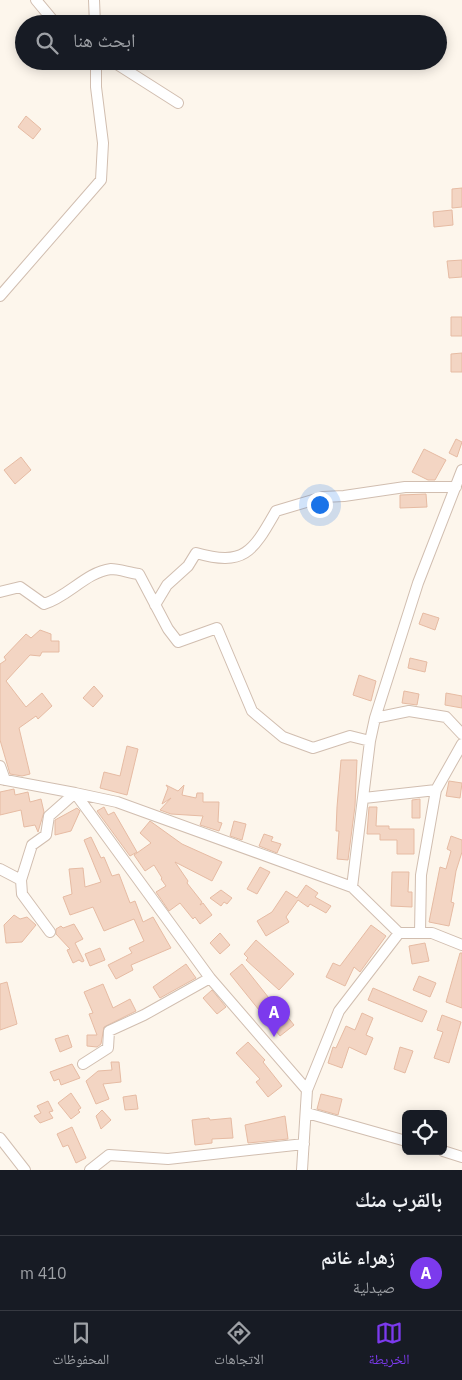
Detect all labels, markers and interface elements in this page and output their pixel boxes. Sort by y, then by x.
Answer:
search box [15,15,447,70]
text: ابحث هنا [73,28,135,52]
icon: search [33,29,61,57]
your location [307,492,333,518]
pin: A [258,996,290,1037]
map controls [402,1110,447,1155]
button: locate [402,1110,447,1155]
text: بالقرب منك [355,1185,442,1213]
text: زهراء غانم [321,1245,395,1269]
text: 410 m [20,1263,67,1283]
text: A [421,1263,431,1283]
text: صيدلية [353,1277,395,1297]
tab: المحفوظات [52,1319,109,1373]
tab: الاتجاهات [214,1319,264,1373]
tab: الخريطة [368,1319,410,1373]

